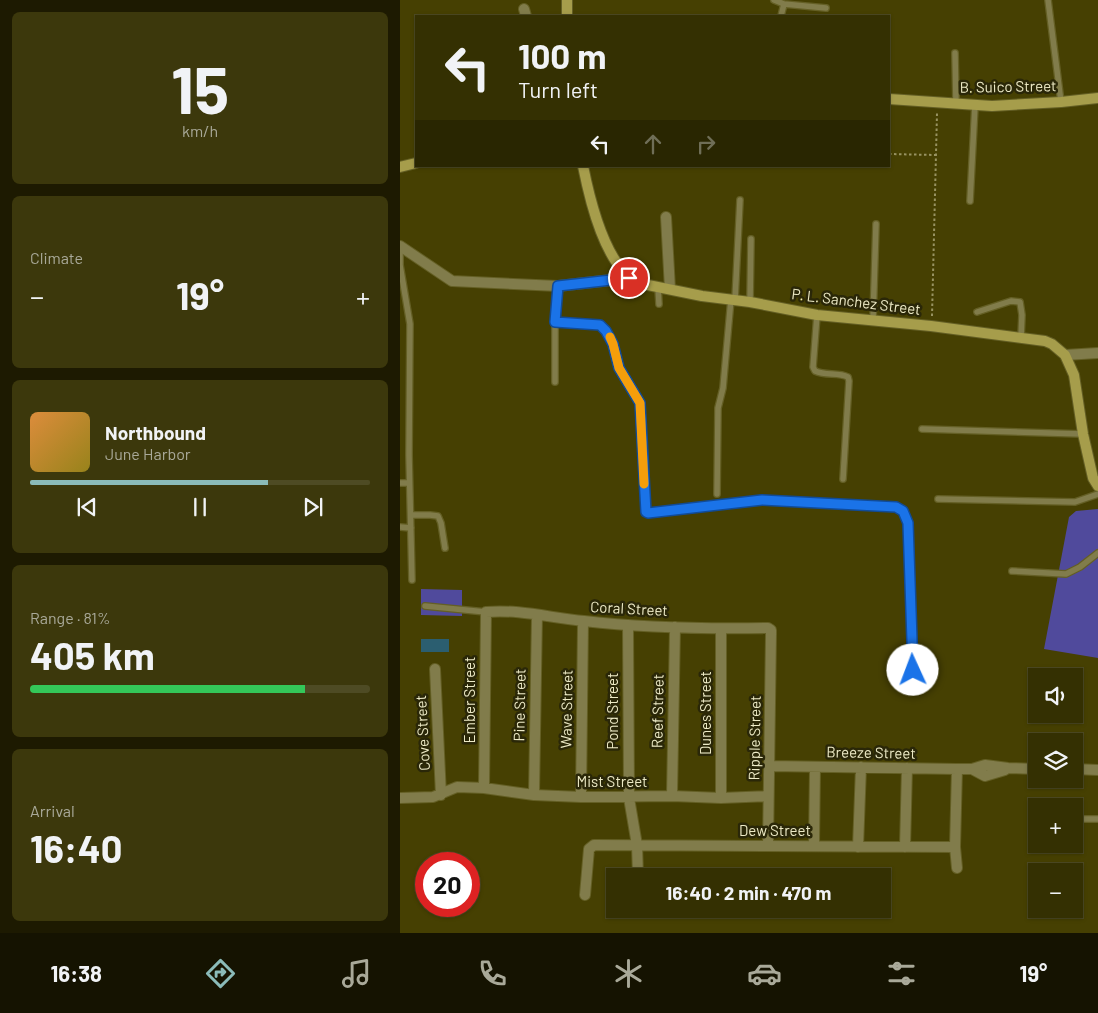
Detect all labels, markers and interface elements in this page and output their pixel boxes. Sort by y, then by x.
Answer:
text: 100 m [518,34,607,76]
icon: left [435,35,500,100]
text: 15 [171,49,229,127]
text: Turn left [518,76,598,102]
street label: B. Suico Street [959,76,1057,96]
text: km/h [182,121,218,140]
icon: left [586,130,614,158]
icon: ahead [639,130,667,158]
icon: right [692,130,720,158]
text: Climate [30,248,83,267]
pin [608,257,650,299]
icon: arrive [615,264,643,292]
text: 19° [176,272,224,318]
text: − [30,279,44,313]
text: + [356,279,370,313]
street label: P. L. Sanchez Street [791,284,922,318]
text: Northbound [105,421,206,444]
text: June Harbor [105,444,191,463]
icon: previous [73,493,101,521]
icon: pause [186,493,214,521]
icon: next [299,493,327,521]
street label: Coral Street [590,597,668,619]
text: Range · 81% [30,608,111,627]
text: 405 km [30,632,155,678]
position arrow [886,643,938,695]
street label: Ember Street [460,657,478,743]
map controls [1028,668,1083,918]
button: sound [1028,668,1083,723]
street label: Pine Street [509,669,529,741]
street label: Wave Street [556,669,576,749]
street label: Dunes Street [696,671,714,755]
street label: Pond Street [603,673,621,749]
street label: Reef Street [647,674,667,748]
street label: Cove Street [411,695,433,771]
street label: Ripple Street [744,695,764,781]
button: layers [1028,733,1083,788]
street label: Breeze Street [826,742,916,762]
street label: Mist Street [576,772,648,790]
button: + [1028,798,1083,853]
text: Arrival [30,801,75,820]
street label: Dew Street [739,821,811,839]
text: 16:40 [30,825,122,871]
speed limit sign: 20 [415,852,480,917]
button: − [1028,863,1083,918]
text: 16:40 · 2 min · 470 m [666,881,831,904]
icon: directions [203,956,238,991]
icon: music [339,956,374,991]
icon: phone [475,956,510,991]
icon: climate [611,956,646,991]
icon: car [747,956,782,991]
icon: filters [884,956,919,991]
text: 16:38 [51,960,102,986]
text: 19° [1020,960,1047,986]

